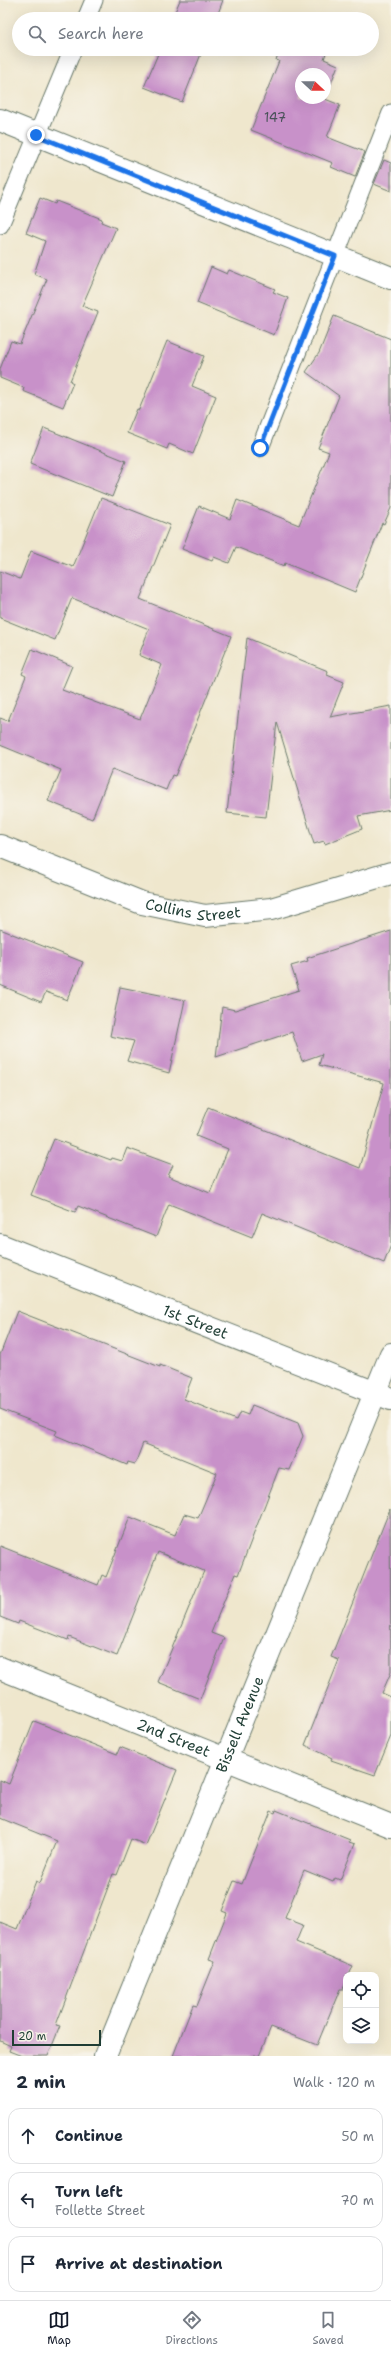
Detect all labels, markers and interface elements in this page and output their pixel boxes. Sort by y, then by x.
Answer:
search box [12,12,379,56]
icon: search [26,23,48,45]
text: Search here [58,24,144,44]
north arrow [295,68,331,104]
house number: 147 [264,109,286,126]
route end [27,126,45,144]
route start [251,439,269,457]
street label: Collins Street [144,894,242,926]
street label: 1st Street [160,1300,231,1344]
street label: Bissell Avenue [211,1673,269,1776]
street label: 2nd Street [134,1714,213,1762]
map controls [343,1972,379,2044]
button: locate [343,1972,379,2008]
button: layers [343,2008,379,2044]
scale bar [12,2028,101,2047]
text: 20 m [18,2029,46,2044]
text: 2 min [16,2071,66,2093]
text: Walk · 120 m [293,2074,375,2091]
icon: ahead [17,2125,39,2147]
text: Continue [55,2126,123,2146]
text: 50 m [341,2128,374,2145]
text: Turn left [55,2182,123,2202]
icon: left [17,2189,39,2211]
text: 70 m [340,2192,374,2209]
text: Follette Street [55,2202,145,2219]
icon: arrive [17,2253,39,2275]
text: Arrive at destination [55,2254,223,2274]
tab: Map [47,2309,71,2348]
tab: Directions [165,2309,218,2348]
tab: Saved [312,2309,344,2348]

